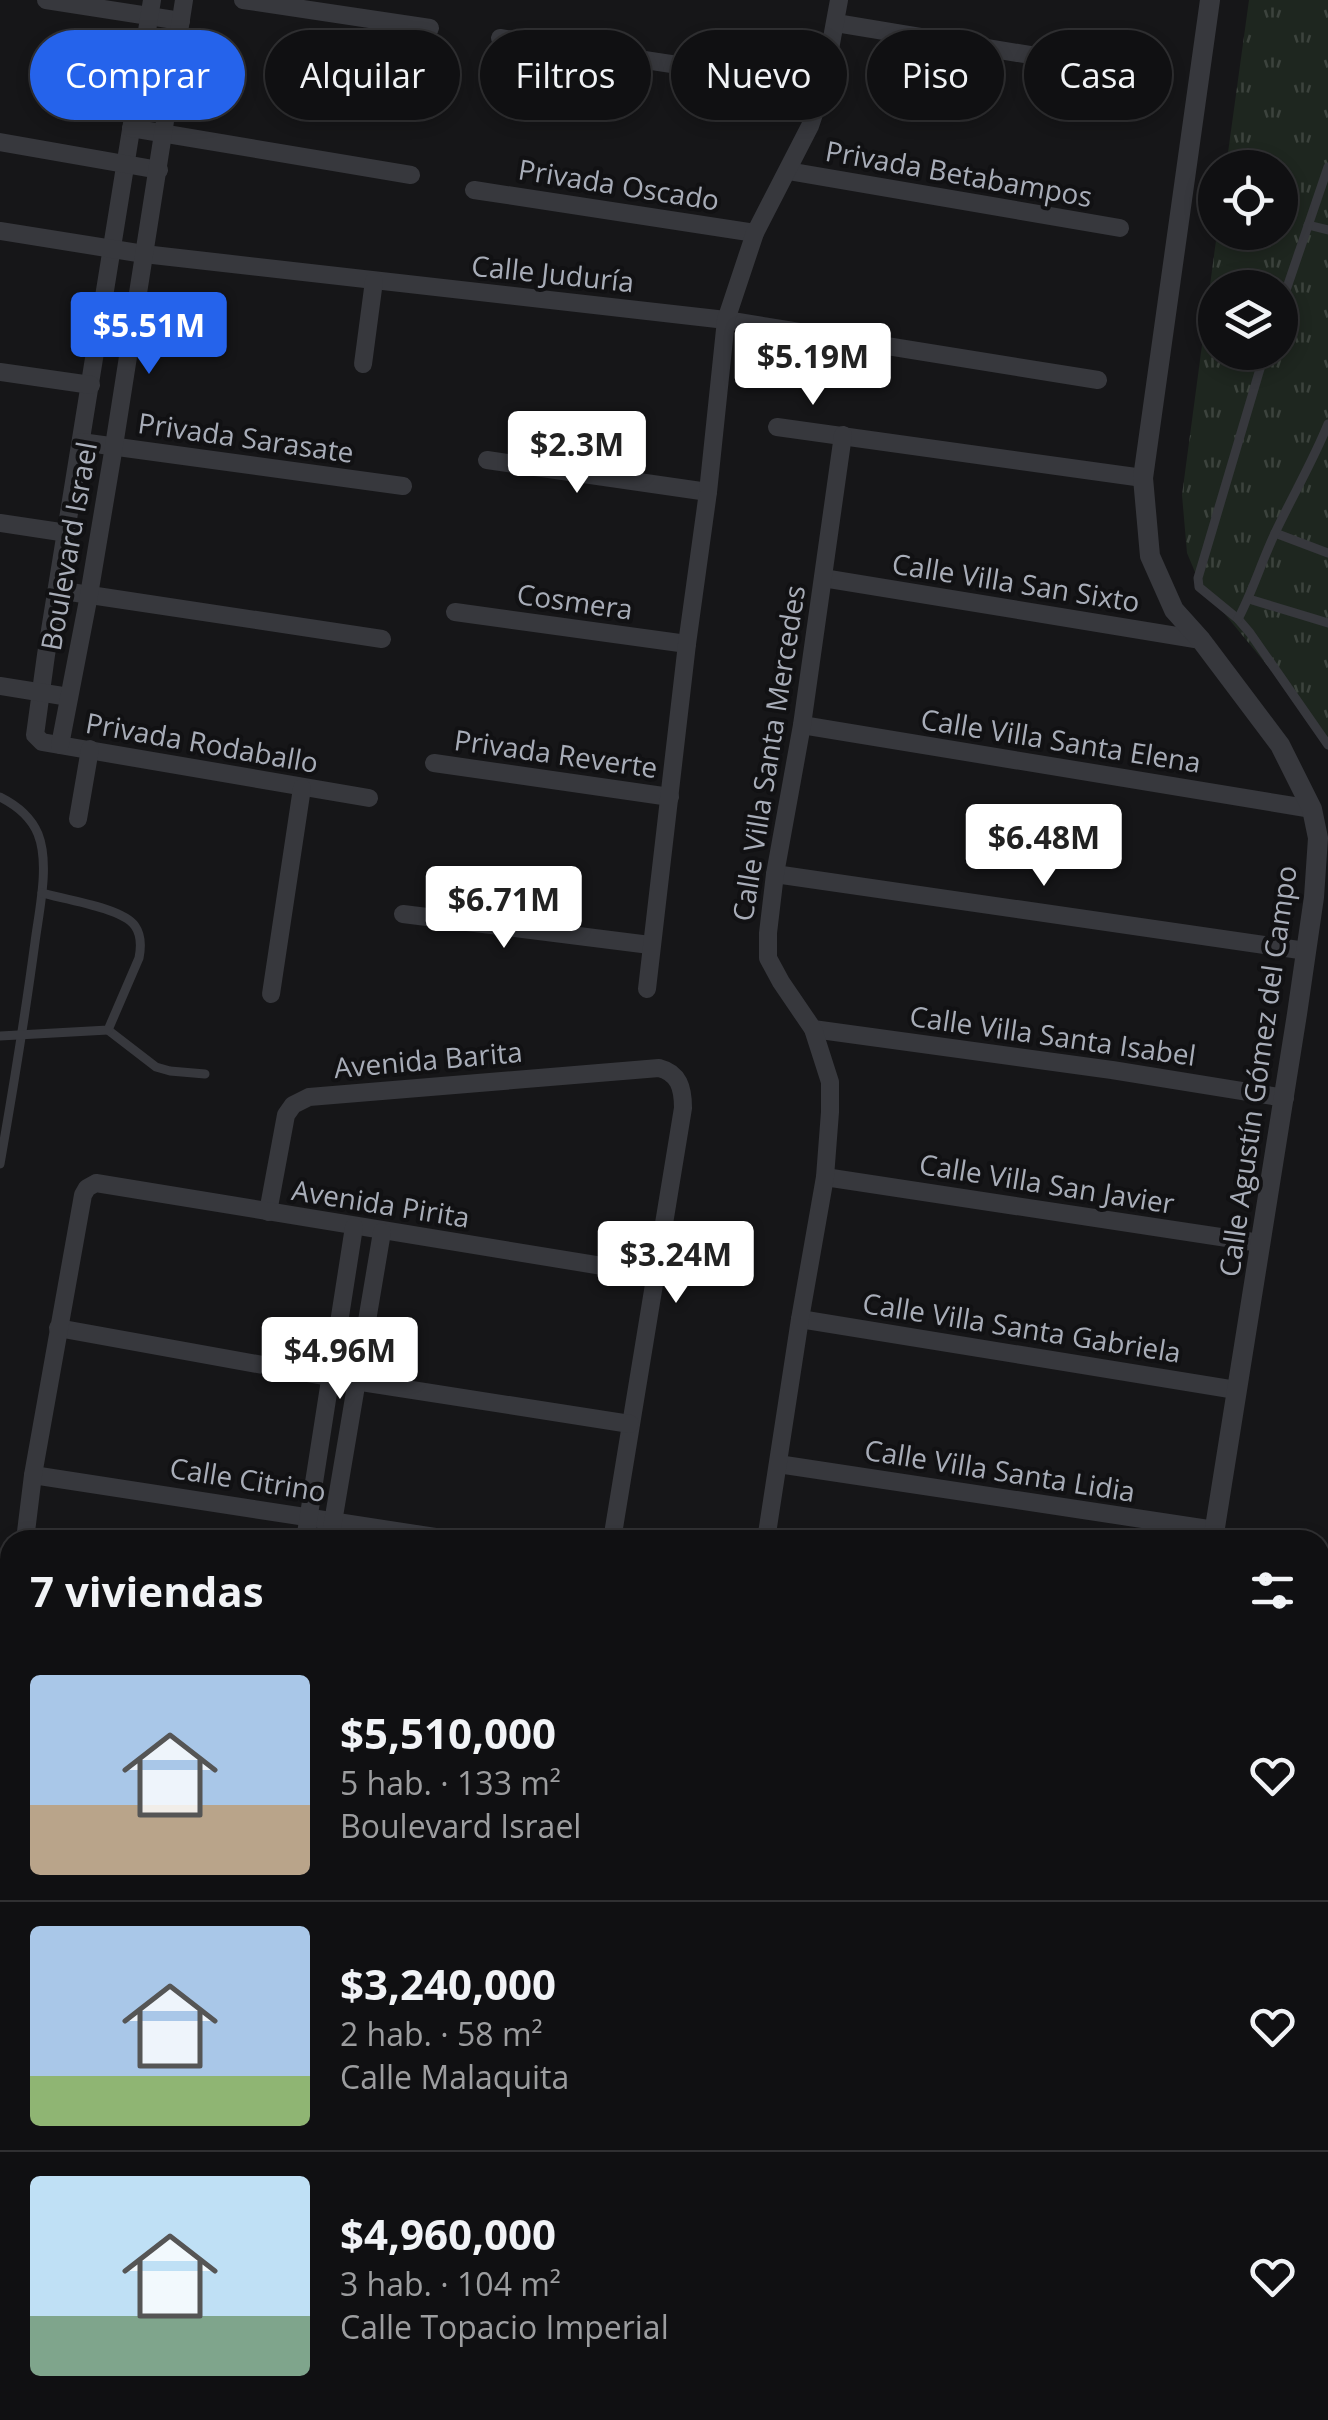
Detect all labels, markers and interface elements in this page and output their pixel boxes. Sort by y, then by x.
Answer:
chip: Comprar [30,30,245,120]
chip: Alquilar [265,30,460,120]
chip: Filtros [480,30,651,120]
chip: Nuevo [671,30,847,120]
chip: Piso [867,30,1004,120]
chip: Casa [1024,30,1172,120]
street label: Privada Betabampos [823,131,1095,215]
street label: Privada Oscado [516,149,722,219]
map controls [1198,150,1298,370]
button: locate [1198,150,1298,250]
street label: Calle Juduría [470,246,636,300]
button: layers [1198,270,1298,370]
pin: $5.51M [68,292,230,377]
text: $5.51M [93,303,205,346]
pin: $5.19M [732,323,894,408]
text: $5.19M [757,334,869,377]
street label: Privada Sarasate [136,403,356,471]
pin: $2.3M [507,411,647,496]
text: $2.3M [530,422,624,465]
street label: Boulevard Israel [31,439,105,653]
street label: Calle Villa San Sixto [889,544,1143,620]
street label: Cosmera [515,574,635,628]
street label: Calle Villa Santa Mercedes [723,582,813,924]
street label: Calle Villa Santa Elena [918,699,1204,781]
street label: Privada Rodaballo [83,703,321,781]
street label: Privada Reverte [452,720,660,786]
pin: $6.48M [963,804,1125,889]
text: $6.48M [988,815,1100,858]
street label: Calle Agustín Gómez del Campo [1209,863,1305,1279]
pin: $6.71M [423,866,585,951]
text: $6.71M [448,877,560,920]
street label: Calle Villa Santa Isabel [907,996,1199,1074]
street label: Avenida Barita [332,1032,524,1086]
street label: Calle Villa San Javier [917,1144,1178,1222]
street label: Avenida Pirita [289,1170,473,1236]
pin: $3.24M [595,1221,757,1306]
text: $3.24M [620,1232,732,1275]
street label: Calle Villa Santa Gabriela [860,1283,1184,1371]
pin: $4.96M [259,1317,421,1402]
text: $4.96M [284,1328,396,1371]
street label: Calle Villa Santa Lidia [862,1430,1138,1510]
street label: Calle Citrino [167,1448,329,1510]
text: 7 viviendas [30,1562,264,1619]
icon: filters [1245,1563,1300,1618]
text: $5,510,000 [340,1704,556,1761]
icon: home [110,1715,230,1835]
icon: heart [1245,1748,1300,1803]
text: 5 hab. · 133 m² [340,1761,561,1804]
text: Boulevard Israel [340,1804,581,1847]
text: $3,240,000 [340,1955,556,2012]
icon: home [110,1966,230,2086]
icon: heart [1245,1999,1300,2054]
text: 2 hab. · 58 m² [340,2012,543,2055]
text: Calle Malaquita [340,2055,569,2098]
text: $4,960,000 [340,2205,556,2262]
icon: home [110,2216,230,2336]
icon: heart [1245,2249,1300,2304]
text: 3 hab. · 104 m² [340,2262,561,2305]
text: Calle Topacio Imperial [340,2305,669,2348]

